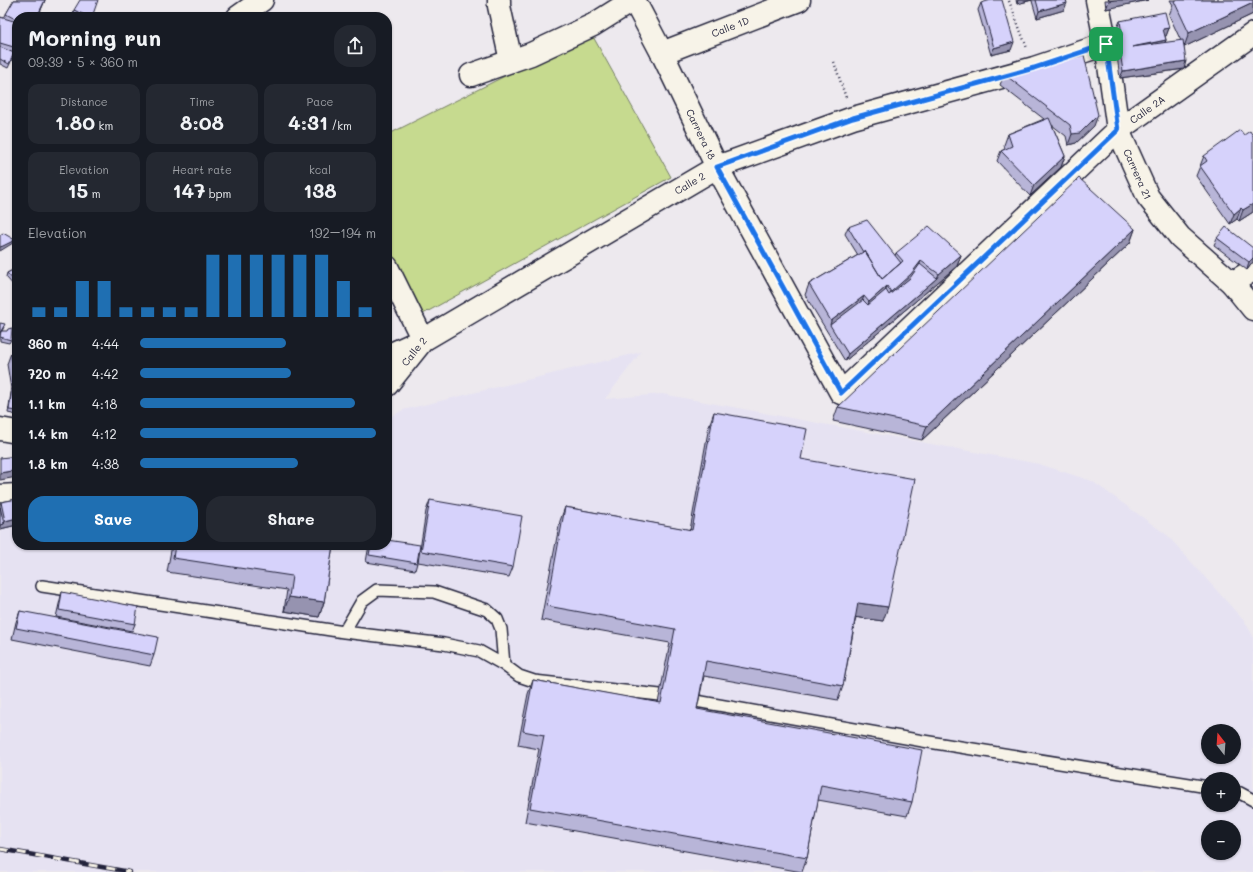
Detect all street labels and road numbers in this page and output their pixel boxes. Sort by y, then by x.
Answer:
street label: Calle 1D [709,13,751,40]
street label: Calle 2A [1127,92,1168,127]
street label: Carrera 18 [683,106,719,162]
street label: Carrera 21 [1120,146,1155,202]
street label: Calle 2 [672,169,708,198]
street label: Calle 2 [398,334,430,369]

